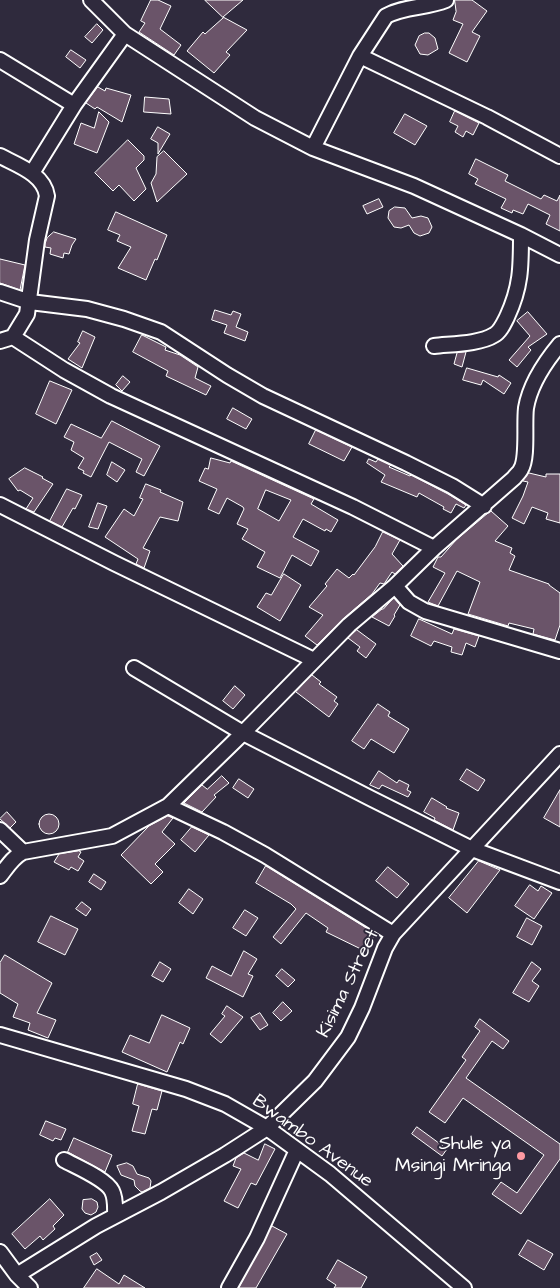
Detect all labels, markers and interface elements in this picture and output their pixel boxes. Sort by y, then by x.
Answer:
street label: Kisima Street [313,926,385,1042]
street label: Bwambo Avenue [247,1090,377,1194]
place label: Shule ya Msingi Mringa [395,1134,511,1178]
marker: Shule ya Msingi Mringa [515,1150,527,1162]

